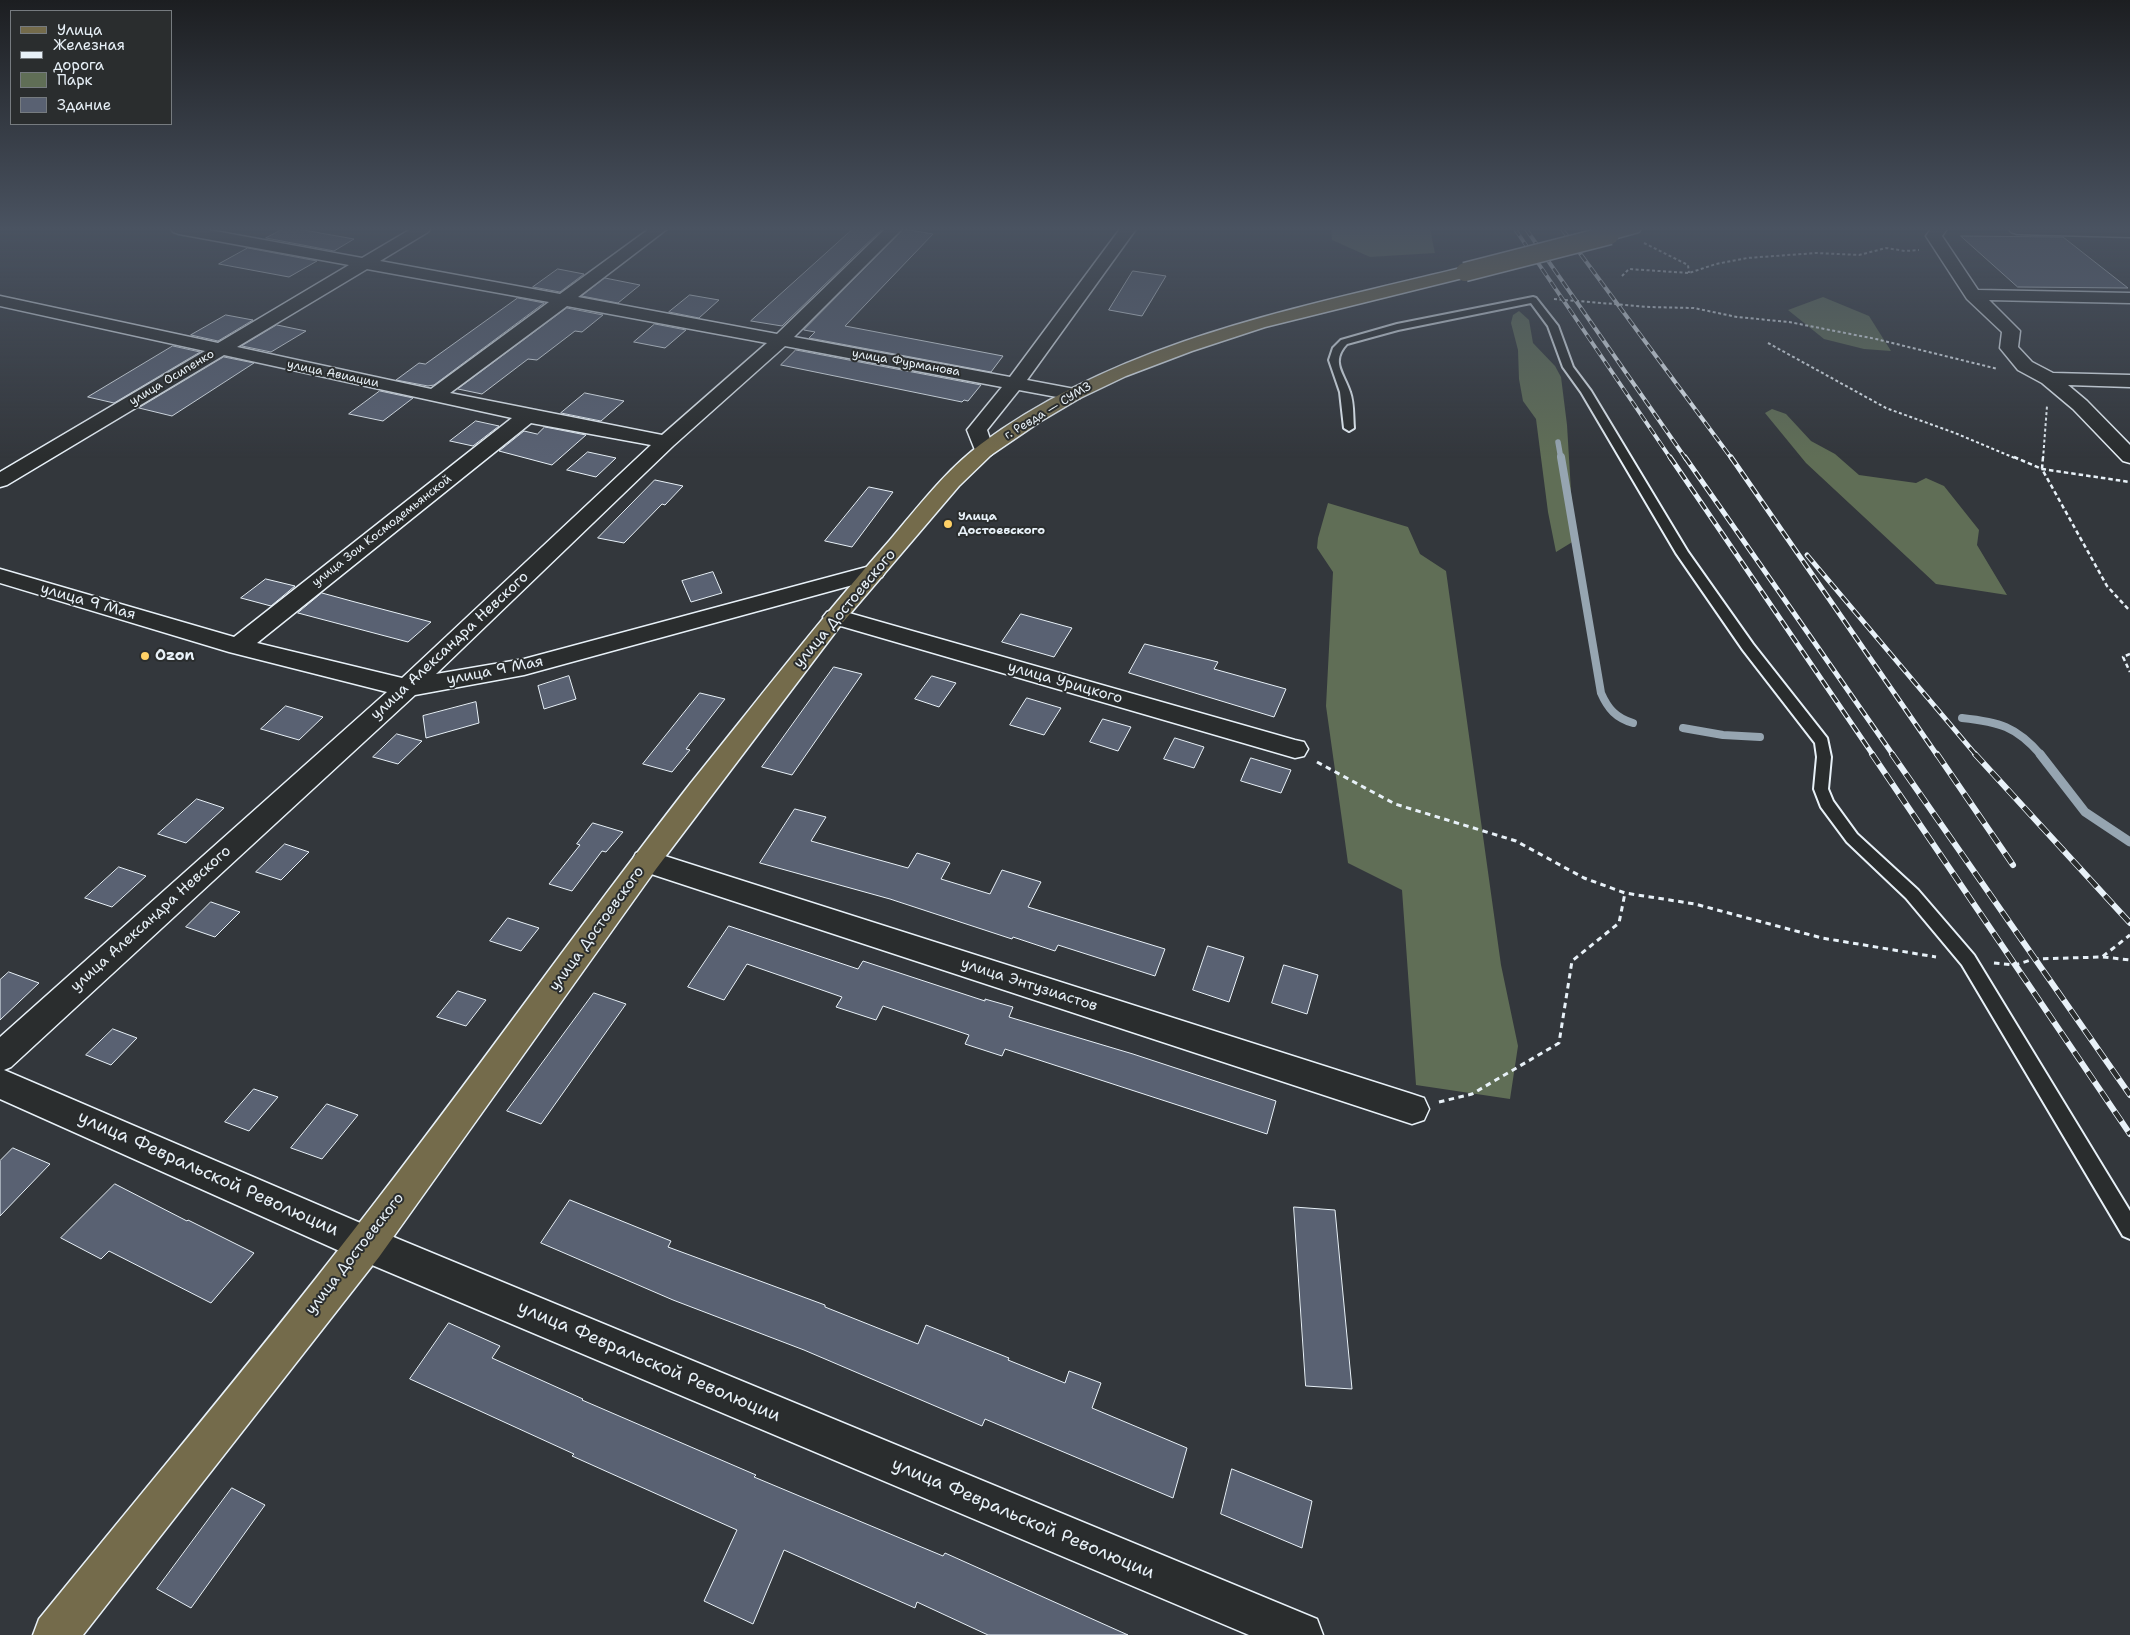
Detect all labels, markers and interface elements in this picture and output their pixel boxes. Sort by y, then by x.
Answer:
legend [10,10,172,125]
text: Улица [57,20,102,40]
text: Железная дорога [53,35,125,75]
text: Парк [57,70,93,90]
text: Здание [57,95,111,115]
street label: улица Фурманова [851,346,961,380]
street label: улица Осипенко [127,347,217,409]
street label: улица Авиации [286,357,380,391]
street label: г. Ревда — СУМЗ [1002,379,1094,443]
street label: улица Зои Космодемьянской [309,472,455,590]
place label: Улица Достоевского [958,510,1045,538]
marker: Улица Достоевского [942,518,954,530]
street label: улица Достоевского [790,546,900,672]
street label: улица Александра Невского [367,568,533,724]
street label: улица 9 Мая [38,580,138,624]
place label: Ozon [155,647,195,665]
marker: Ozon [139,650,151,662]
street label: улица 9 Мая [445,653,545,689]
street label: улица Урицкого [1006,658,1124,708]
street label: улица Александра Невского [67,842,235,996]
street label: улица Достоевского [546,863,648,995]
street label: улица Энтузиастов [958,954,1100,1016]
street label: улица Февральской Революции [74,1107,342,1241]
street label: улица Достоевского [302,1190,408,1318]
street label: улица Февральской Революции [514,1297,784,1427]
street label: улица Февральской Революции [888,1454,1158,1584]

